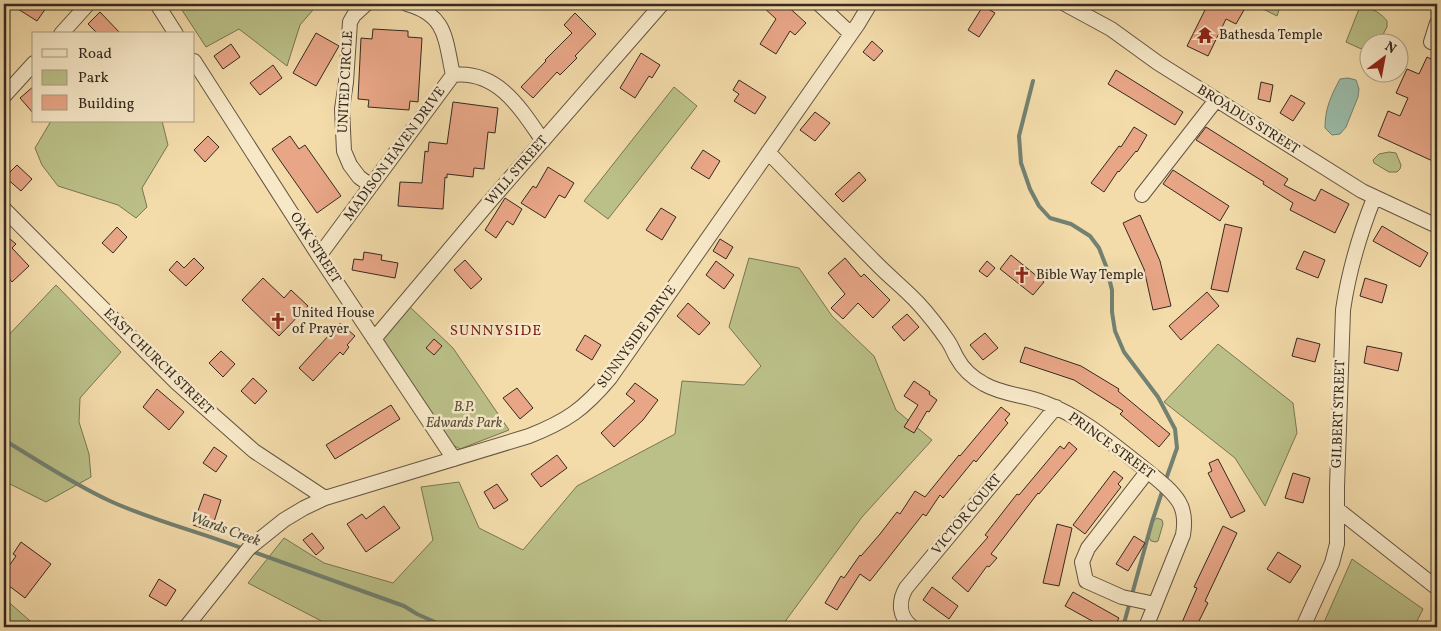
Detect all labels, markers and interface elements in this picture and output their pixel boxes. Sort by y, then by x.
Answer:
temple icon: Bathesda Temple [1195,25,1215,45]
place label: Bathesda Temple [1219,26,1323,45]
street label: UNITED CIRCLE [334,30,358,134]
legend [32,32,195,122]
north arrow [1358,32,1408,82]
text: N [1381,37,1399,59]
text: Road [78,44,112,65]
text: Park [78,68,109,89]
street label: BROADUS STREET [1193,81,1303,159]
street label: MADISON HAVEN DRIVE [340,83,450,225]
text: Building [78,94,135,115]
street label: WILL STREET [481,132,553,210]
street label: OAK STREET [285,209,345,287]
church icon: Bible Way Temple [1012,265,1032,285]
place label: Bible Way Temple [1036,266,1144,285]
street label: SUNNYSIDE DRIVE [593,282,681,392]
street label: EAST CHURCH STREET [99,304,217,420]
place label: United House of Prayer [292,304,375,339]
church icon: United House of Prayer [268,311,288,331]
district label: SUNNYSIDE [450,321,542,342]
street label: GILBERT STREET [1328,359,1350,469]
park label: B.P. Edwards Park [426,398,503,433]
street label: PRINCE STREET [1064,408,1158,484]
street label: VICTOR COURT [928,471,1006,559]
water label: Wards Creek [187,508,263,552]

